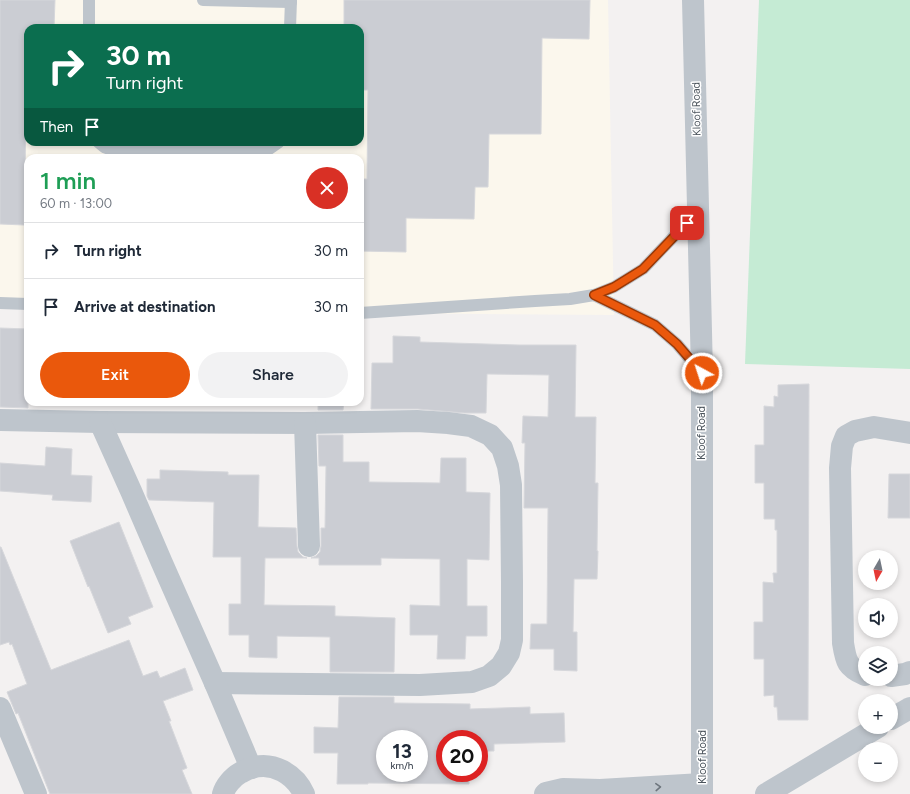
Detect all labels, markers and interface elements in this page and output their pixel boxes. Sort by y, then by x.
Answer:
text: 30 m [106,38,171,72]
icon: right [40,40,92,92]
text: Turn right [106,72,183,94]
street label: Kloof Road [690,82,703,136]
icon: arrive [81,116,103,138]
text: Then [40,118,73,136]
text: 1 min [40,166,96,195]
button: close [306,167,348,209]
text: 60 m · 13:00 [40,196,112,211]
pin [670,206,704,240]
icon: arrive [676,212,698,234]
icon: right [40,240,62,262]
text: Turn right [74,242,142,260]
text: 30 m [314,242,348,260]
icon: arrive [40,296,62,318]
text: Arrive at destination [74,298,215,316]
text: 30 m [314,298,348,316]
button: Exit [40,352,190,398]
button: Share [198,352,348,398]
position arrow [681,352,723,394]
street label: Kloof Road [695,406,708,460]
north arrow [858,550,898,590]
map controls [858,550,898,782]
button: sound [858,598,898,638]
button: layers [858,646,898,686]
button: + [858,694,898,734]
speed limit sign: 20 [436,730,488,782]
street label: Kloof Road [696,730,709,784]
text: 13 [392,739,412,763]
button: − [858,742,898,782]
text: km/h [391,759,413,772]
one-way arrow [655,782,661,791]

